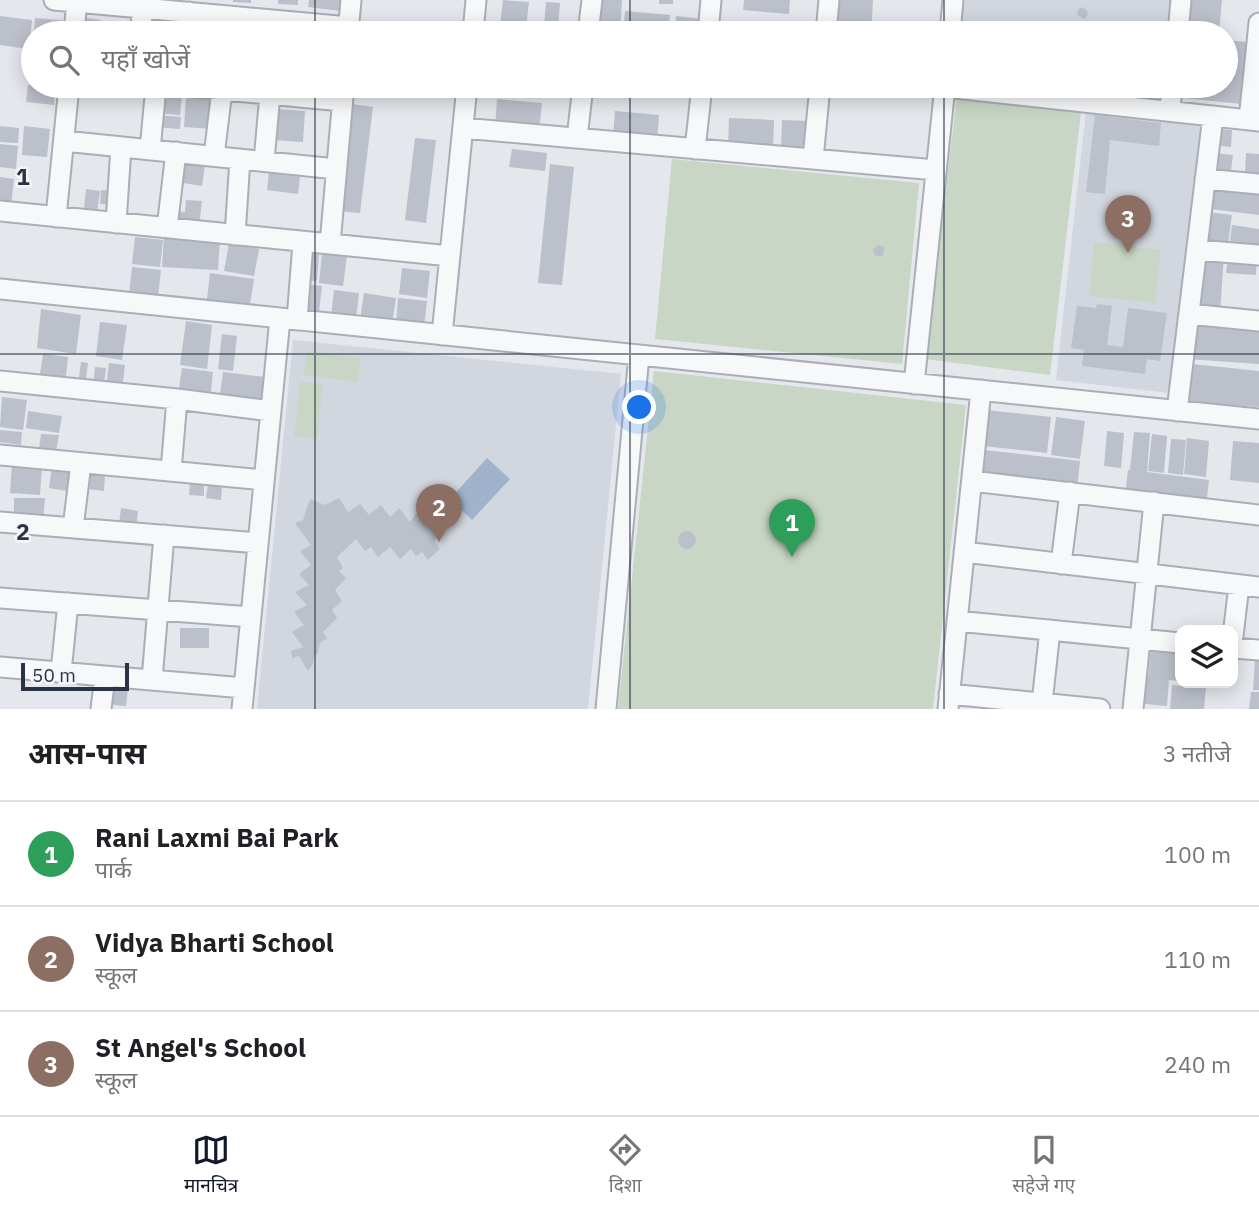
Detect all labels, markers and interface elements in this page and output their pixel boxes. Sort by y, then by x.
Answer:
search box [21,21,1238,98]
icon: search [45,41,83,79]
text: यहाँ खोजें [101,41,190,75]
text: 1 [16,161,30,191]
pin: 3 [1105,195,1151,253]
your location [622,390,656,424]
pin: 2 [416,484,462,542]
pin: 1 [769,499,815,557]
text: 2 [16,516,30,546]
map controls [1175,625,1238,688]
button: layers [1175,625,1238,688]
scale bar [21,660,130,692]
text: 50 m [32,663,76,687]
text: आस-पास [28,733,146,772]
text: 3 नतीजे [1163,738,1231,768]
text: Rani Laxmi Bai Park [95,820,339,854]
text: 1 [44,839,58,869]
text: 100 m [1164,839,1231,869]
text: पार्क [95,854,132,884]
text: Vidya Bharti School [95,925,334,959]
text: 2 [44,944,58,974]
text: 110 m [1164,944,1231,974]
text: स्कूल [95,959,137,989]
text: St Angel's School [95,1030,306,1064]
text: 3 [44,1049,58,1079]
text: 240 m [1164,1049,1231,1079]
text: स्कूल [95,1064,137,1094]
tab: मानचित्र [184,1131,238,1200]
tab: दिशा [606,1131,644,1200]
tab: सहेजे गए [1012,1131,1075,1200]

